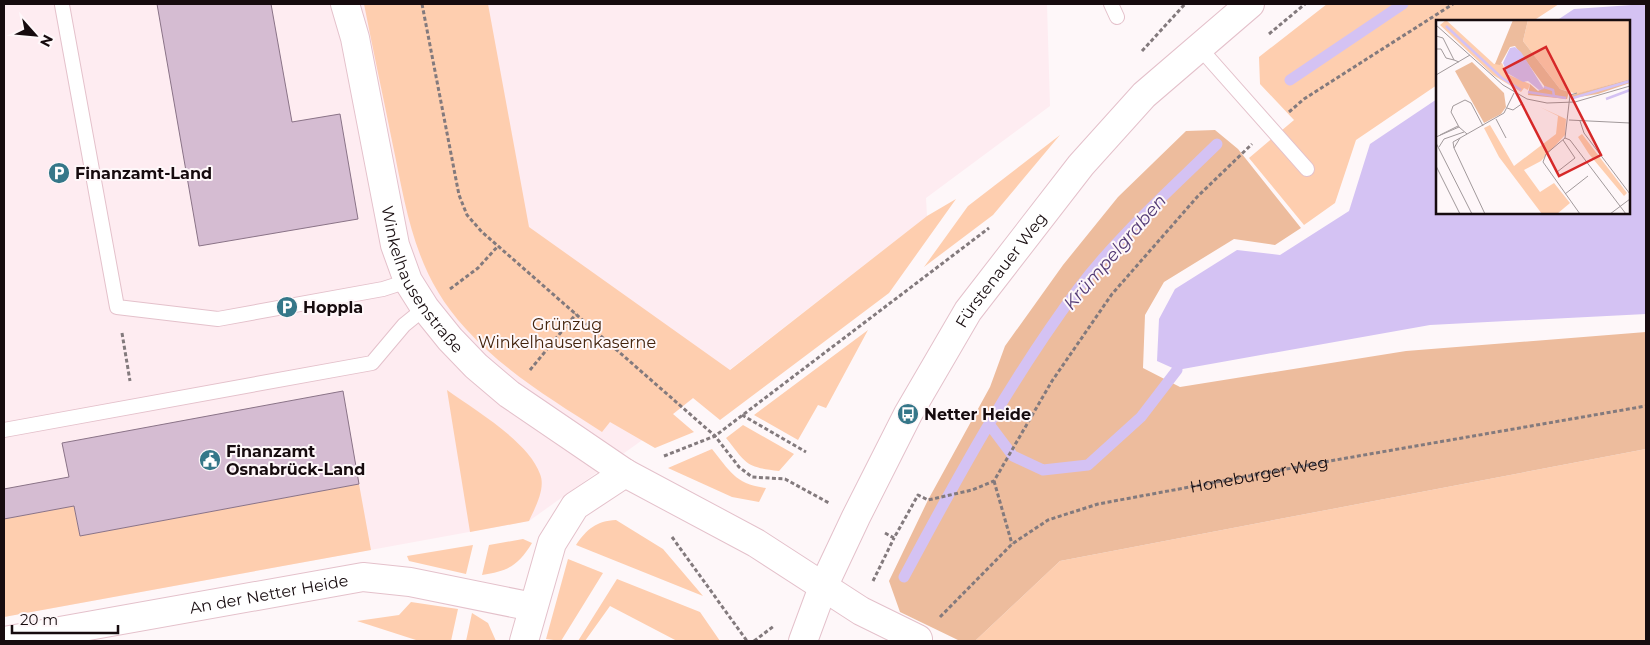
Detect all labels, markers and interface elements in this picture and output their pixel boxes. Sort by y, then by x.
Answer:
north arrow [10,10,60,60]
inset map [1436,20,1630,214]
text: N [36,32,57,50]
parking icon: Finanzamt-Land [47,161,71,185]
place label: Finanzamt-Land [75,164,212,183]
water label: Krümpelgraben [1059,190,1171,314]
street label: Winkelhausenstraße [378,204,467,357]
street label: Fürstenauer Weg [951,209,1051,331]
parking icon: Hoppla [275,295,299,319]
place label: Hoppla [303,298,363,317]
park label: Grünzug Winkelhausenkaserne [478,315,656,352]
bus stop icon: Netter Heide [896,402,920,426]
place label: Netter Heide [924,405,1031,424]
place label: Finanzamt Osnabrück-Land [226,442,365,479]
public building icon: Finanzamt Osnabrück-Land [198,448,222,472]
street label: Honeburger Weg [1188,453,1330,497]
street label: An der Netter Heide [188,571,350,618]
scale bar [12,602,119,634]
text: 20 m [20,610,58,629]

